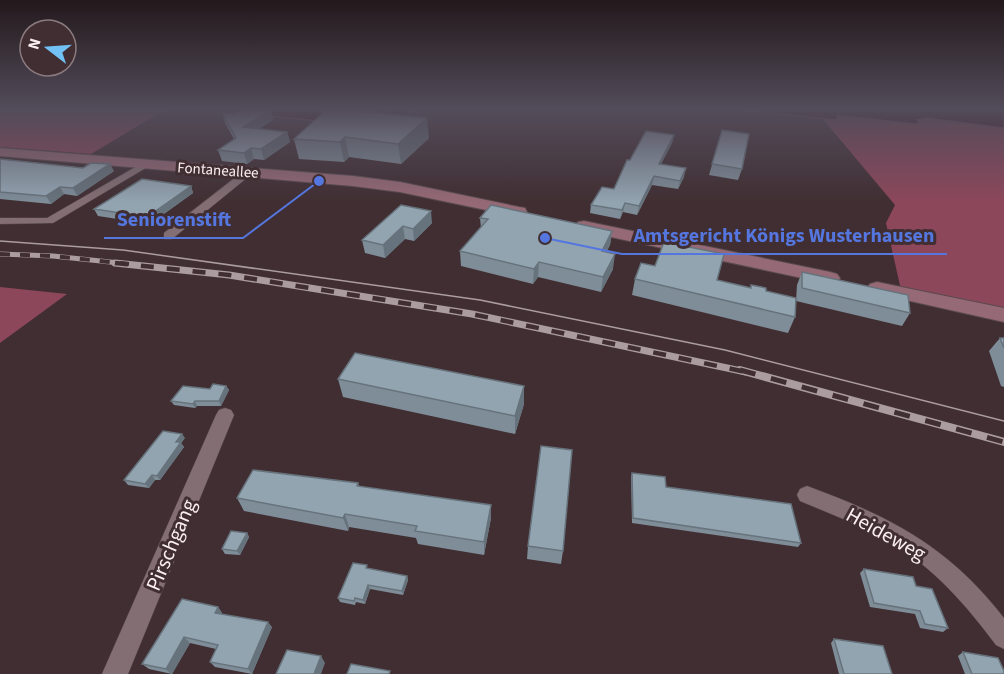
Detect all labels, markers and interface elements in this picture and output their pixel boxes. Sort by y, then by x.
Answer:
north arrow [18,18,78,78]
text: N [23,36,47,52]
street label: Fontaneallee [177,157,259,184]
callout: Seniorenstift [104,200,243,238]
text: Seniorenstift [117,206,231,234]
callout: Amtsgericht Königs Wusterhausen [622,216,947,254]
text: Amtsgericht Königs Wusterhausen [633,222,934,250]
street label: Pirschgang [138,494,204,595]
street label: Heideweg [841,500,932,568]

